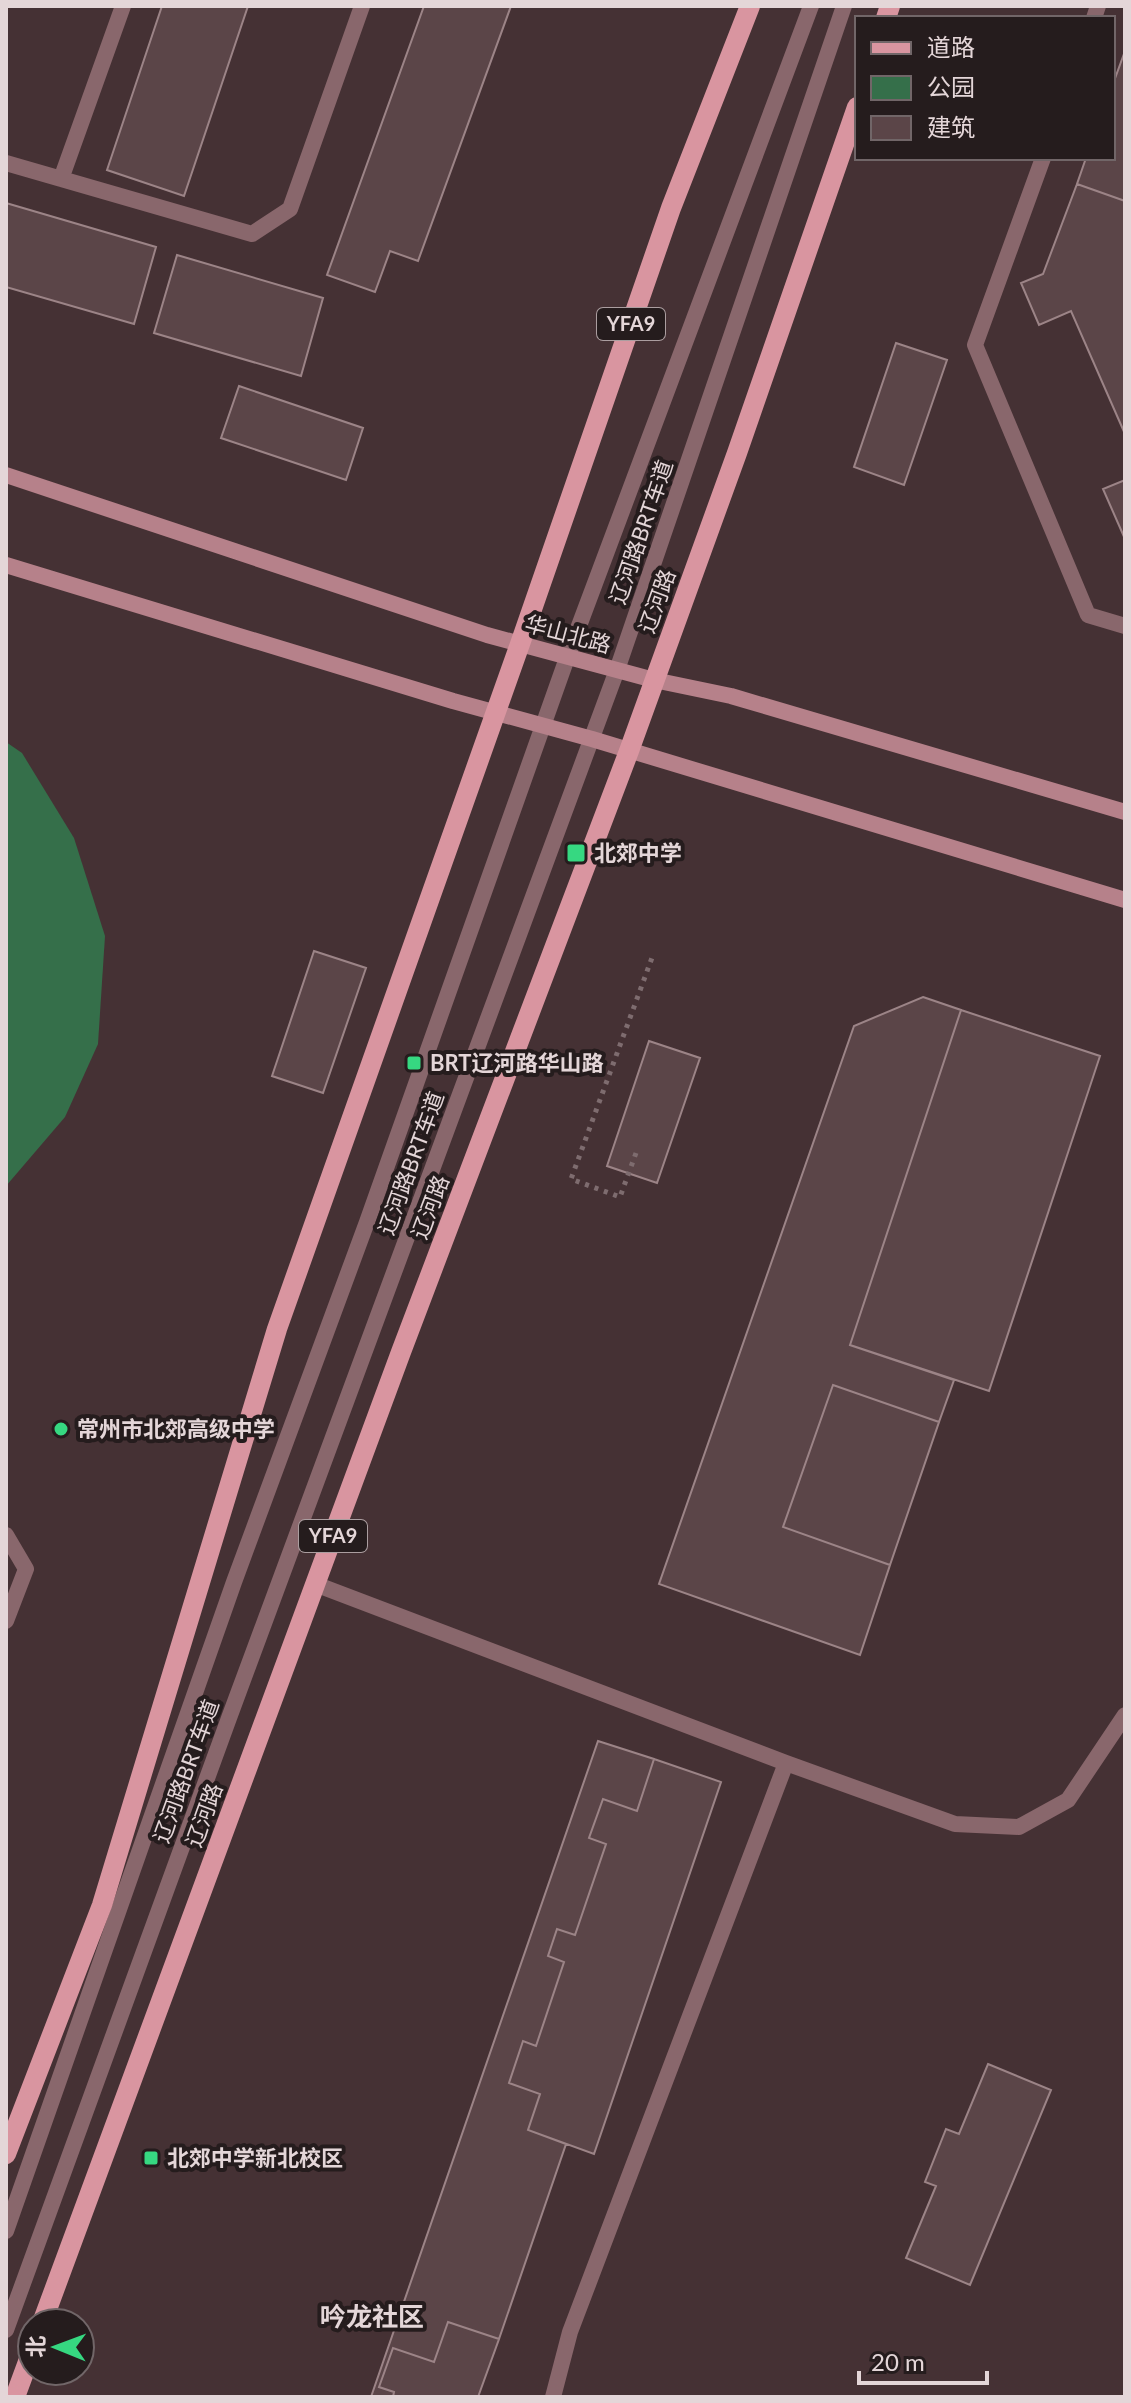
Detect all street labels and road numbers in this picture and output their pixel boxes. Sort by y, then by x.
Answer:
road number: YFA9 [597,308,665,340]
street label: 辽河路BRT车道 [604,457,678,607]
street label: 辽河路 [633,565,681,637]
street label: 华山北路 [522,609,614,658]
street label: 辽河路BRT车道 [373,1088,449,1238]
street label: 辽河路 [406,1171,454,1243]
road number: YFA9 [299,1520,367,1552]
street label: 辽河路BRT车道 [148,1696,224,1846]
street label: 辽河路 [180,1779,228,1851]

